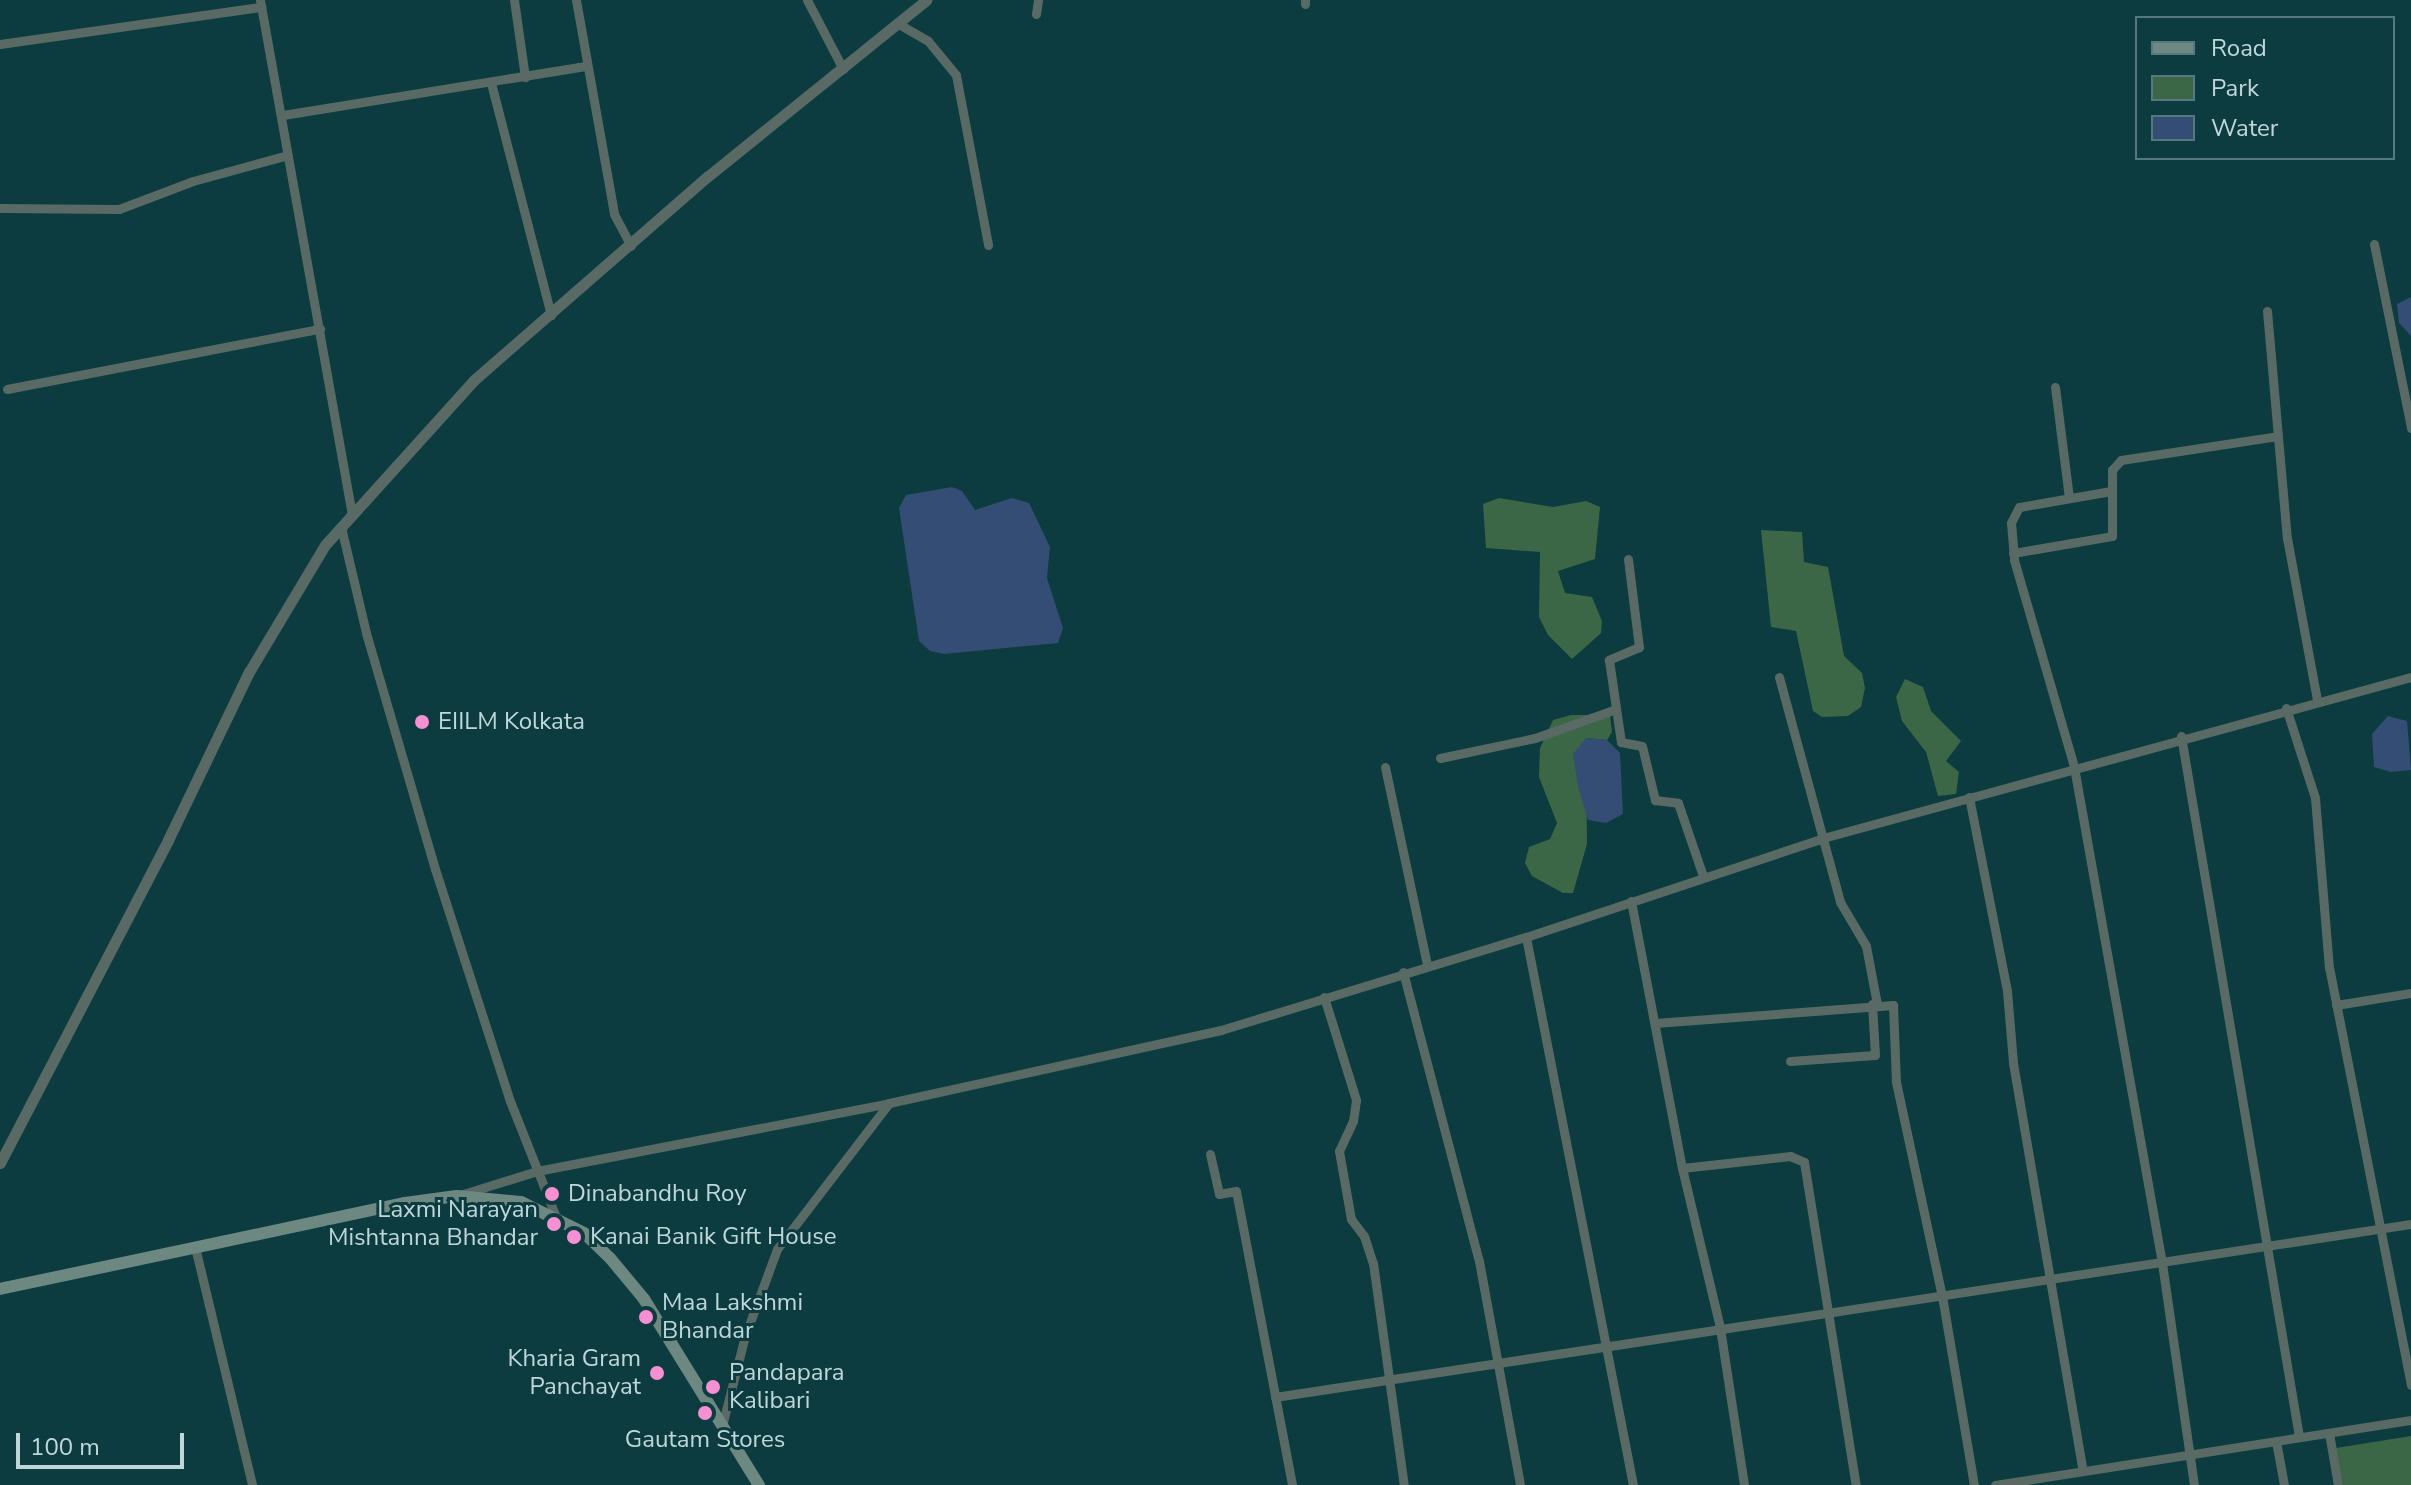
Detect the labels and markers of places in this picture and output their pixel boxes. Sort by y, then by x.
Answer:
place label: EIILM Kolkata [438,708,585,736]
marker: EIILM Kolkata [413,713,431,731]
place label: Dinabandhu Roy [568,1180,747,1208]
marker: Dinabandhu Roy [543,1185,561,1203]
place label: Laxmi Narayan Mishtanna Bhandar [328,1196,538,1252]
marker: Laxmi Narayan Mishtanna Bhandar [545,1215,563,1233]
place label: Kanai Banik Gift House [590,1223,836,1251]
marker: Kanai Banik Gift House [565,1228,583,1246]
place label: Maa Lakshmi Bhandar [662,1289,803,1345]
marker: Maa Lakshmi Bhandar [637,1308,655,1326]
place label: Kharia Gram Panchayat [507,1345,641,1401]
place label: Pandapara Kalibari [729,1359,845,1415]
marker: Kharia Gram Panchayat [648,1364,666,1382]
marker: Pandapara Kalibari [704,1378,722,1396]
marker: Gautam Stores [696,1404,714,1422]
place label: Gautam Stores [625,1426,785,1454]

